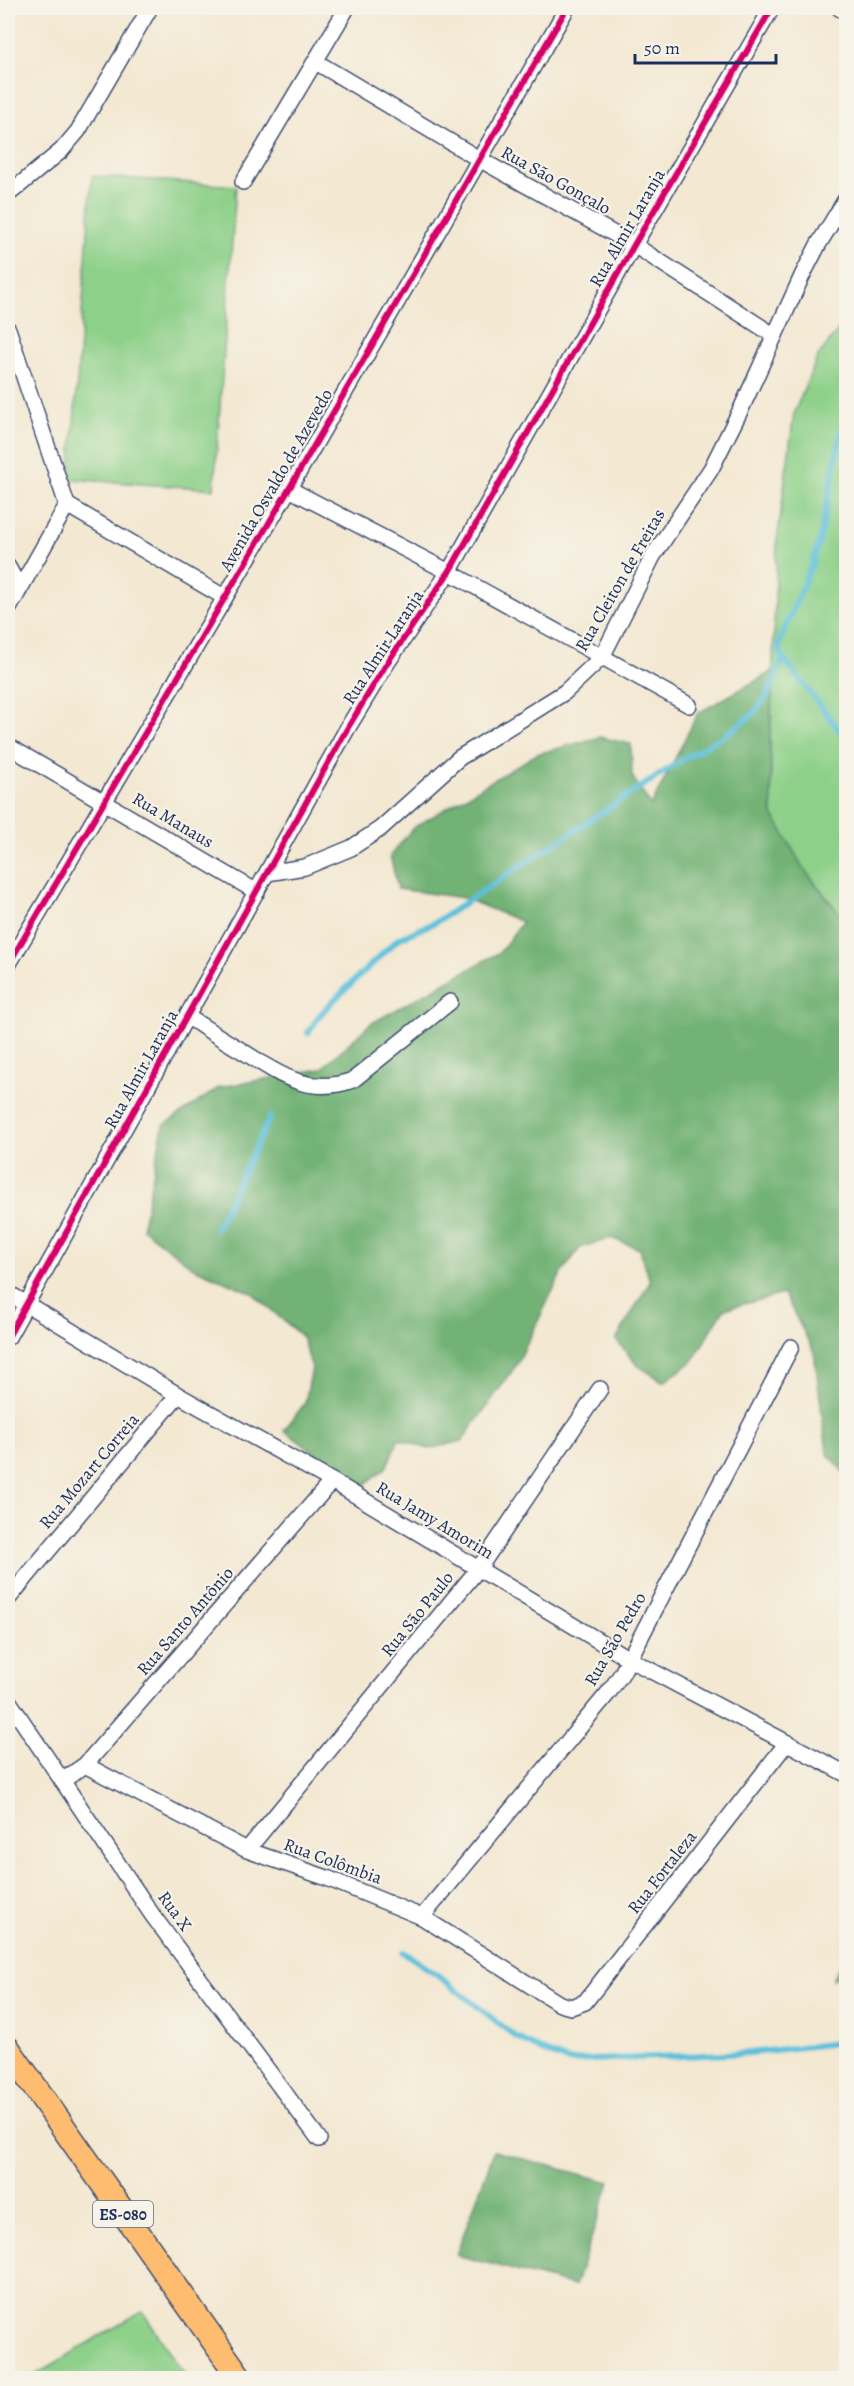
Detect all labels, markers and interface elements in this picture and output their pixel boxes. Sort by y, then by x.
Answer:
scale bar [635,27,776,65]
text: 50 m [644,36,680,60]
street label: Rua São Gonçalo [497,140,615,220]
street label: Rua Almir Laranja [583,164,671,291]
street label: Avenida Osvaldo de Azevedo [213,384,338,577]
street label: Rua Cleiton de Freitas [569,504,671,656]
street label: Rua Almir Laranja [337,584,429,709]
street label: Rua Manaus [128,786,218,854]
street label: Rua Almir Laranja [98,1005,184,1133]
street label: Rua Mozart Correia [34,1408,145,1534]
street label: Rua Jamy Amorim [372,1475,498,1565]
street label: Rua Santo Antônio [131,1561,239,1681]
street label: Rua São Paulo [375,1566,459,1662]
street label: Rua São Pedro [578,1588,652,1690]
street label: Rua Fortaleza [622,1825,703,1919]
street label: Rua Colômbia [281,1832,386,1890]
street label: Rua X [152,1886,198,1936]
road number: ES-080 [93,2201,153,2227]

